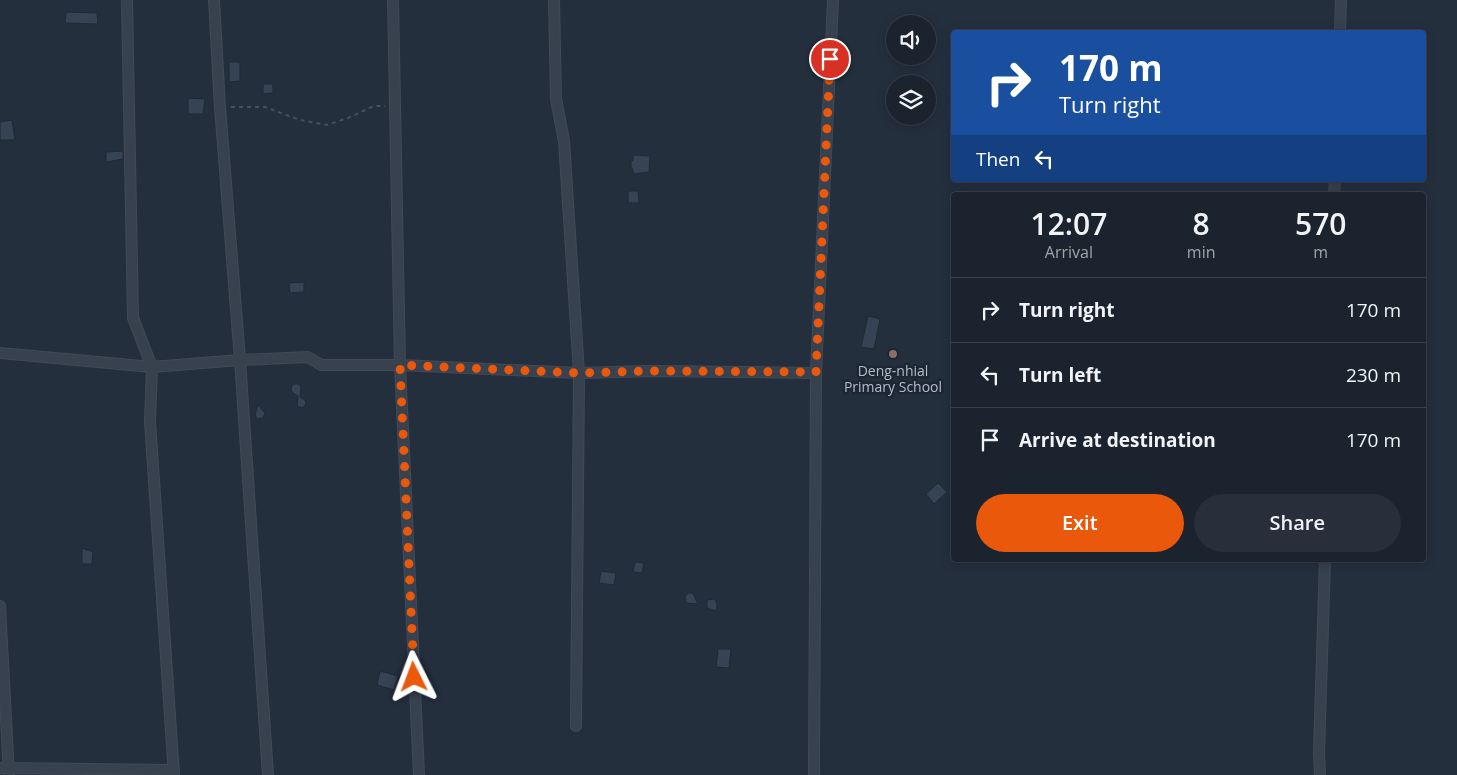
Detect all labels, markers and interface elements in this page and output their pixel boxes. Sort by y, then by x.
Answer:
map controls [886,15,936,125]
button: sound [886,15,936,65]
pin [809,38,851,80]
text: 170 m [1059,44,1163,91]
icon: arrive [816,45,844,73]
icon: right [976,50,1041,115]
button: layers [886,75,936,125]
text: Turn right [1059,89,1161,119]
icon: left [1030,145,1058,173]
text: Then [976,146,1020,172]
text: 12:07 [1031,203,1107,244]
text: 8 [1193,203,1210,244]
text: 570 [1295,203,1346,244]
text: Arrival [1045,241,1093,263]
text: min [1187,241,1216,263]
text: m [1313,241,1328,263]
icon: right [976,296,1004,324]
text: Turn right [1019,297,1114,323]
text: 170 m [1346,297,1401,323]
marker: Deng-nhial Primary School [887,348,899,360]
place label: Deng-nhial Primary School [844,361,942,396]
icon: left [976,361,1004,389]
text: Turn left [1019,362,1101,388]
text: 230 m [1346,362,1401,388]
icon: arrive [976,426,1004,454]
text: Arrive at destination [1019,427,1216,453]
text: 170 m [1346,427,1401,453]
button: Exit [976,494,1184,552]
button: Share [1194,494,1401,552]
position arrow [387,650,439,702]

